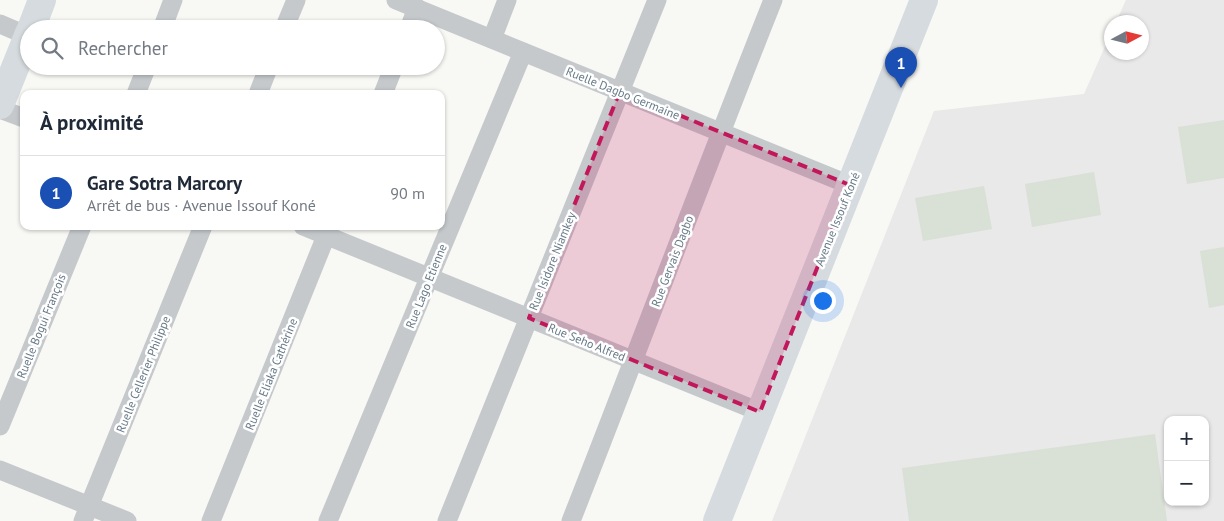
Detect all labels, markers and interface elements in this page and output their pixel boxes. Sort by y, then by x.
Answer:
north arrow [1104,15,1149,60]
search box [20,20,445,75]
icon: search [38,34,66,62]
text: Rechercher [78,36,168,60]
pin: 1 [885,47,917,88]
street label: Ruelle Dagbo Germaine [564,63,682,123]
text: À proximité [40,109,144,136]
street label: Avenue Issouf Koné [811,170,863,268]
text: Gare Sotra Marcory [87,171,242,195]
text: 1 [51,183,61,203]
text: 90 m [390,183,425,203]
text: Arrêt de bus · Avenue Issouf Koné [87,195,316,215]
street label: Rue Isidore Niamkey [525,209,579,312]
street label: Rue Gervais Dagbo [648,213,696,309]
street label: Rue Lago Etienne [402,242,450,330]
street label: Ruelle Bogui François [13,272,69,380]
your location [810,288,836,314]
street label: Ruelle Cellerier Philippe [113,313,173,435]
street label: Ruelle Eliaka Cathérine [242,316,300,432]
street label: Rue Seho Alfred [546,320,628,364]
map controls [1164,416,1209,506]
button: + [1164,416,1209,461]
button: − [1164,461,1209,506]

